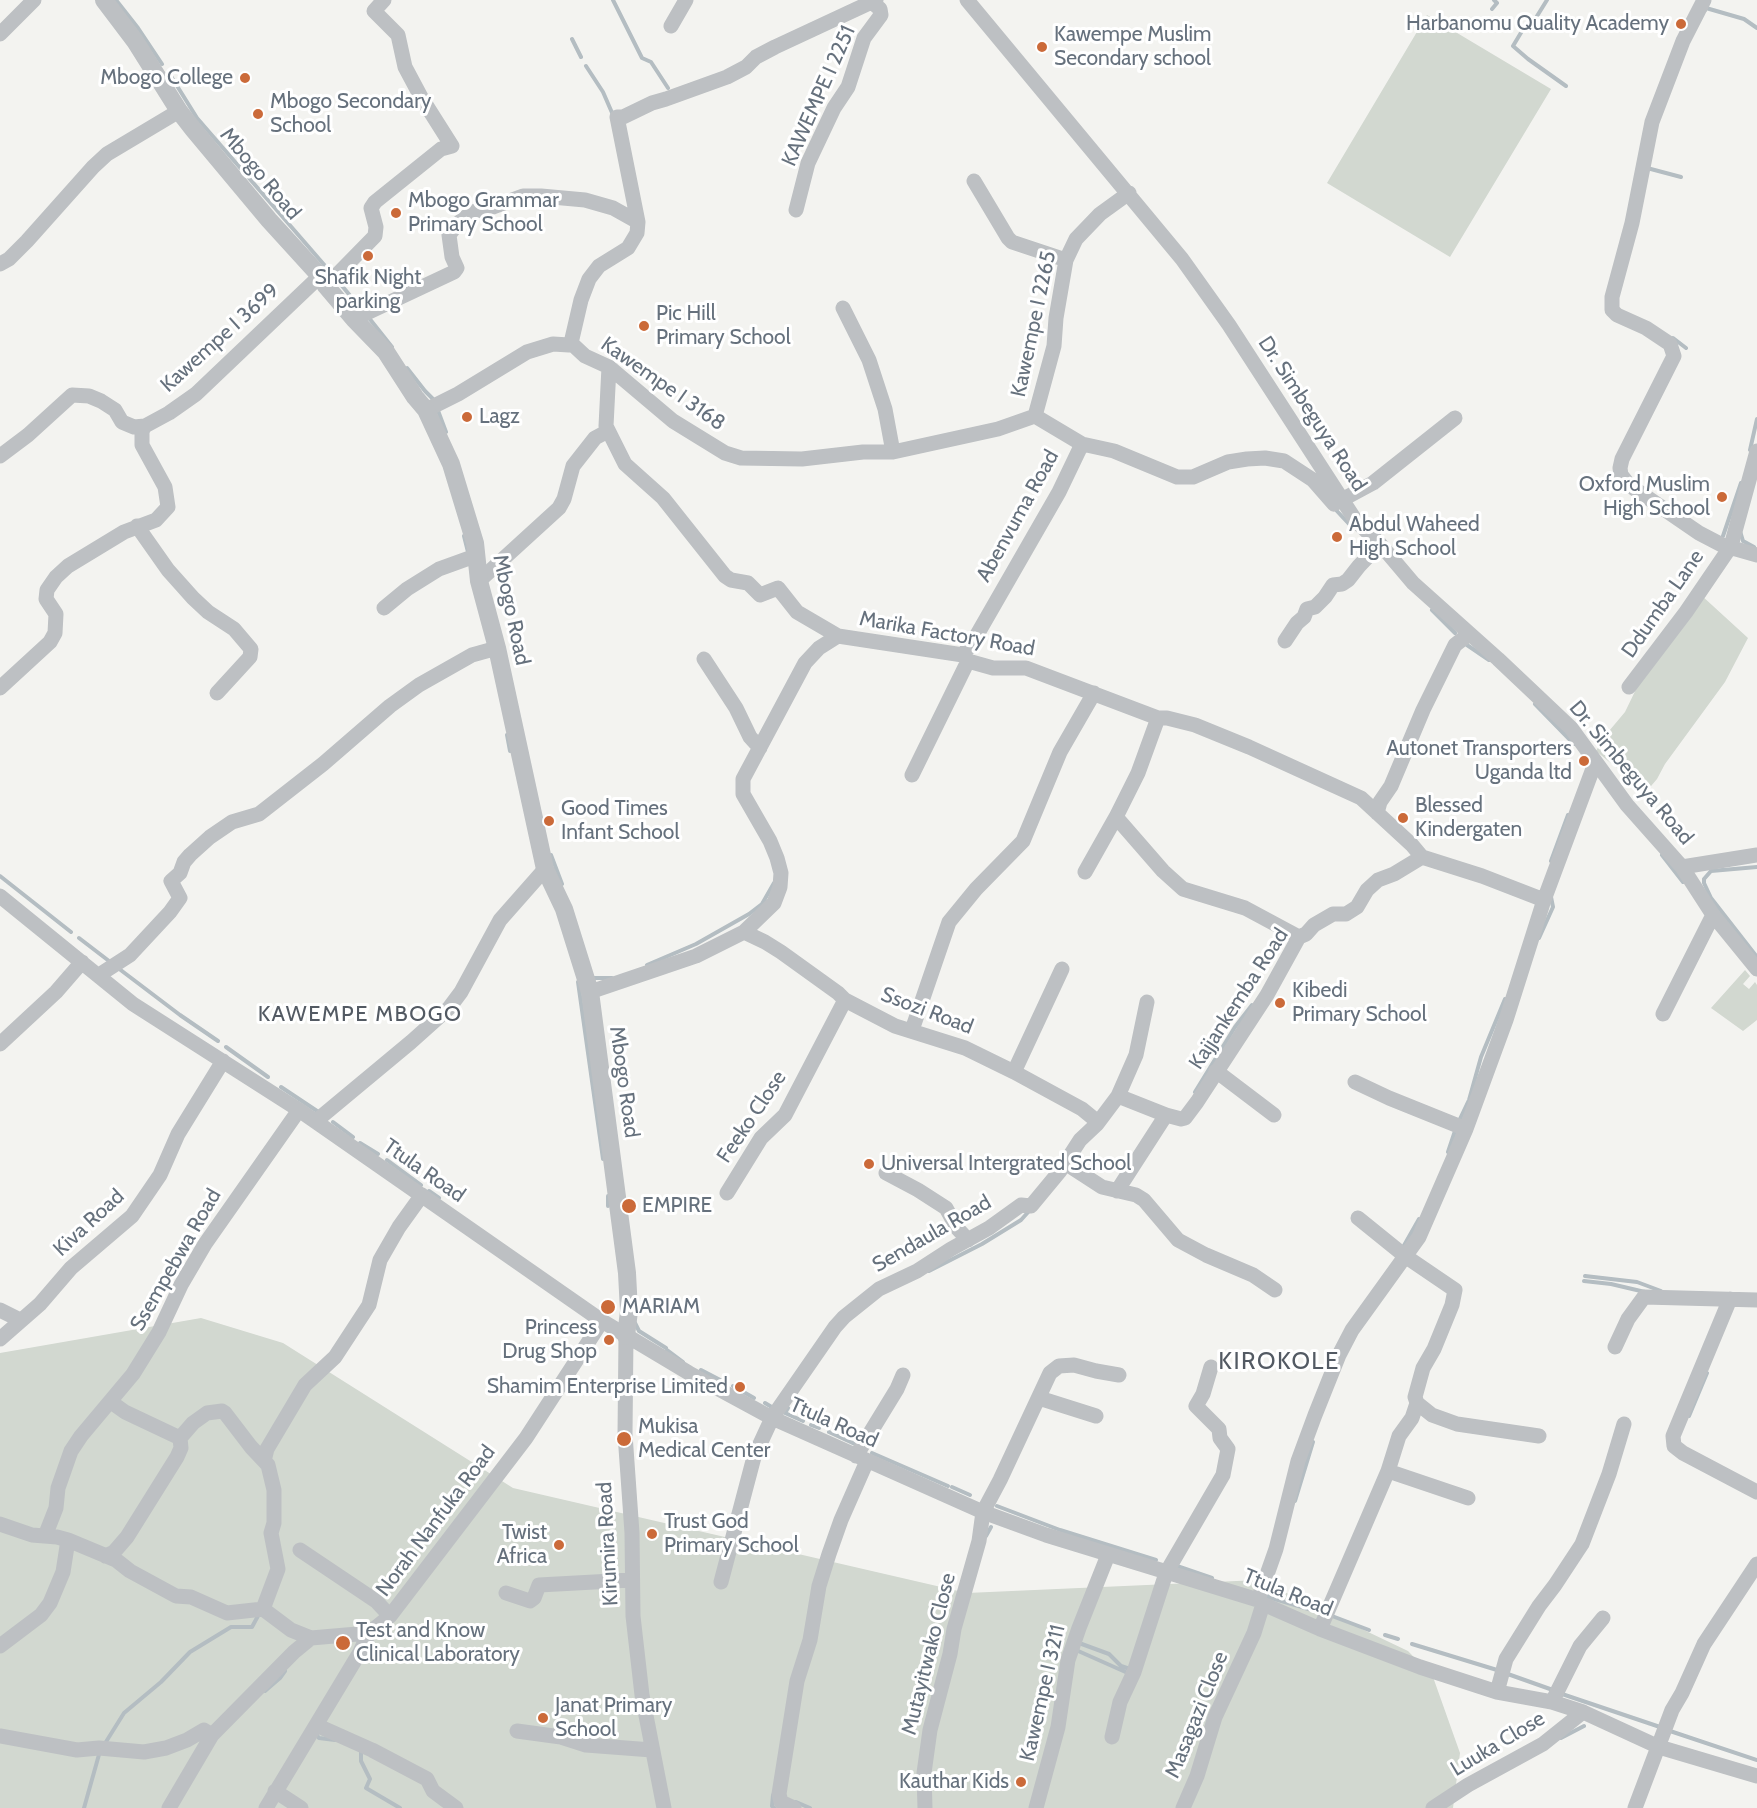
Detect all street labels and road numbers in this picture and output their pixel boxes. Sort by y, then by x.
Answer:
street label: KAWEMPE I 2251 [777,22,861,170]
street label: Mbogo Road [214,123,306,225]
street label: Kawempe I 2265 [1006,249,1062,399]
street label: Kawempe I 3699 [156,278,284,398]
street label: Kawempe I 3168 [596,332,730,436]
street label: Dr. Simbeguya Road [1252,332,1372,496]
street label: Abenvuma Road [971,446,1065,586]
street label: Ddumba Lane [1617,545,1709,663]
street label: Mbogo Road [487,552,535,668]
street label: Marika Factory Road [857,606,1037,662]
street label: Dr. Simbeguya Road [1564,696,1698,850]
street label: Kajjankemba Road [1184,924,1294,1074]
street label: Ssozi Road [877,982,977,1040]
street label: Mbogo Road [604,1025,644,1139]
street label: Feeko Close [712,1066,792,1168]
street label: Ttula Road [378,1134,470,1208]
street label: Kiva Road [48,1184,130,1262]
street label: Ssempebwa Road [125,1185,227,1335]
street label: Sendaula Road [868,1190,996,1278]
street label: Ttula Road [786,1392,882,1454]
street label: Norah Nanfuka Road [371,1440,501,1602]
street label: Kirumira Road [592,1481,624,1607]
street label: Ttula Road [1240,1564,1336,1622]
street label: Mutayitwako Close [897,1570,961,1738]
street label: Kawempe I 3211 [1015,1622,1071,1764]
street label: Masagazi Close [1160,1648,1234,1782]
street label: Luuka Close [1446,1706,1550,1782]

